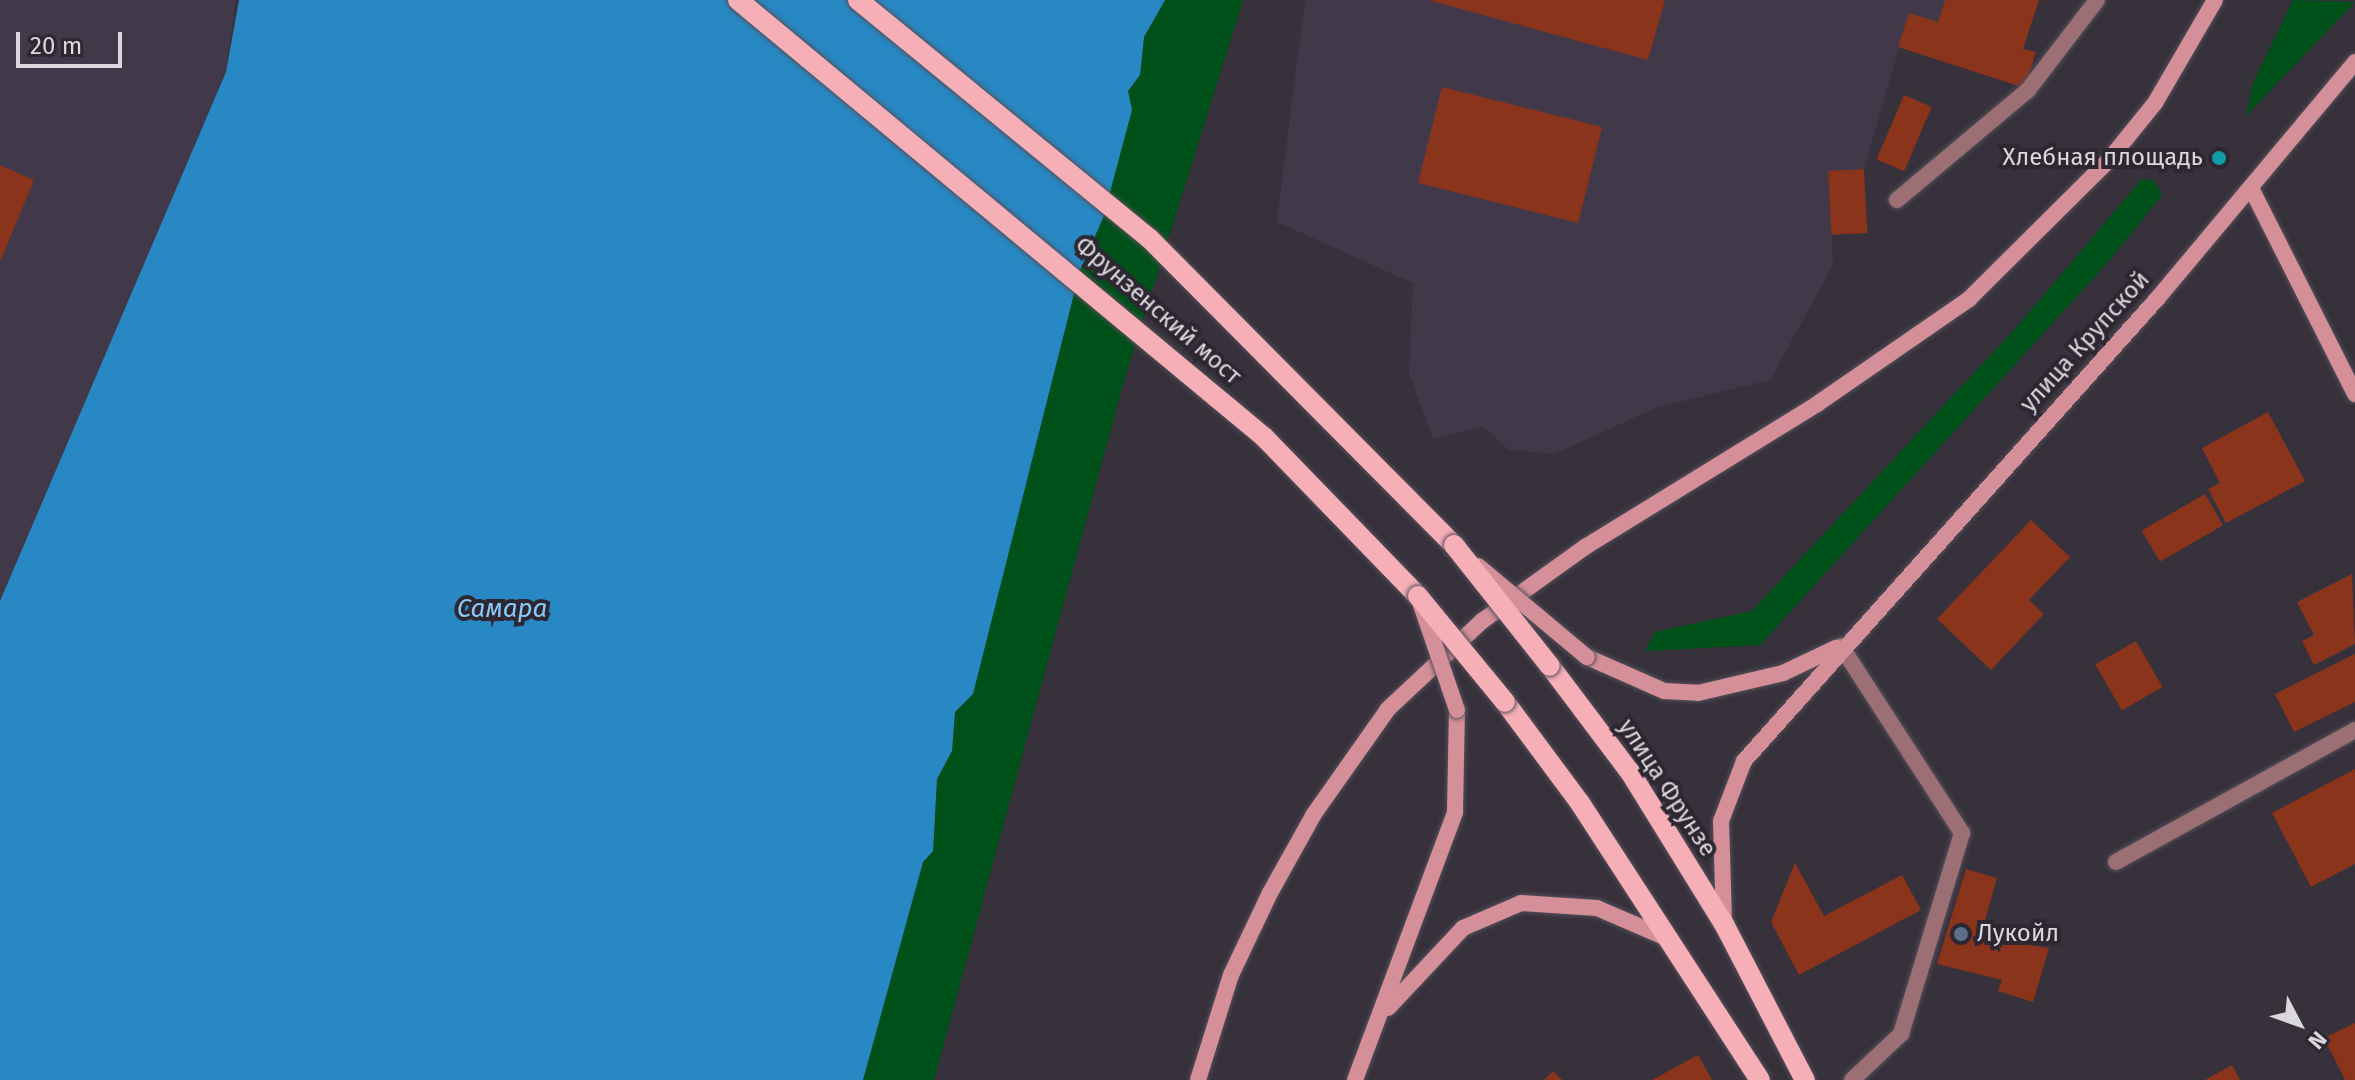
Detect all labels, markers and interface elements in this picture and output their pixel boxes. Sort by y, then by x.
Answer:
scale bar [20,16,126,66]
text: 20 m [30,32,82,60]
place label: Хлебная площадь [2002,144,2203,172]
marker: Хлебная площадь [2210,149,2228,167]
street label: Фрунзенский мост [1069,231,1247,391]
street label: улица Крупской [2014,266,2156,418]
water label: Самара [457,593,547,625]
street label: улица Фрунзе [1612,714,1722,862]
place label: Лукойл [1977,920,2059,948]
marker: Лукойл [1952,925,1970,943]
north arrow [2259,984,2339,1064]
text: N [2303,1026,2332,1054]

